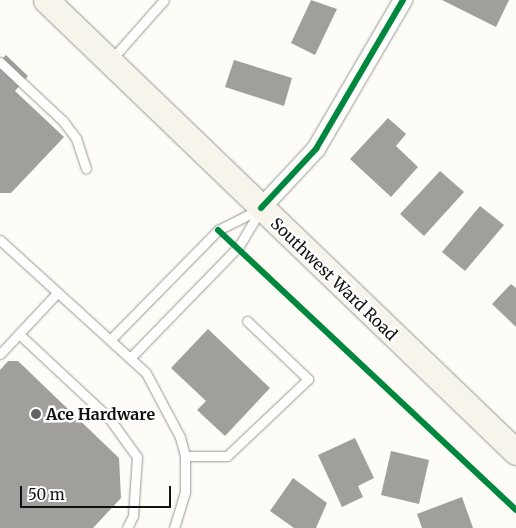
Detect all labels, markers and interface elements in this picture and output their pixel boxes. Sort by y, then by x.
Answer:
street label: Southwest Ward Road [267,214,401,344]
place label: Ace Hardware [46,404,155,424]
marker: Ace Hardware [30,408,42,420]
scale bar [22,476,174,508]
text: 50 m [28,485,65,504]

